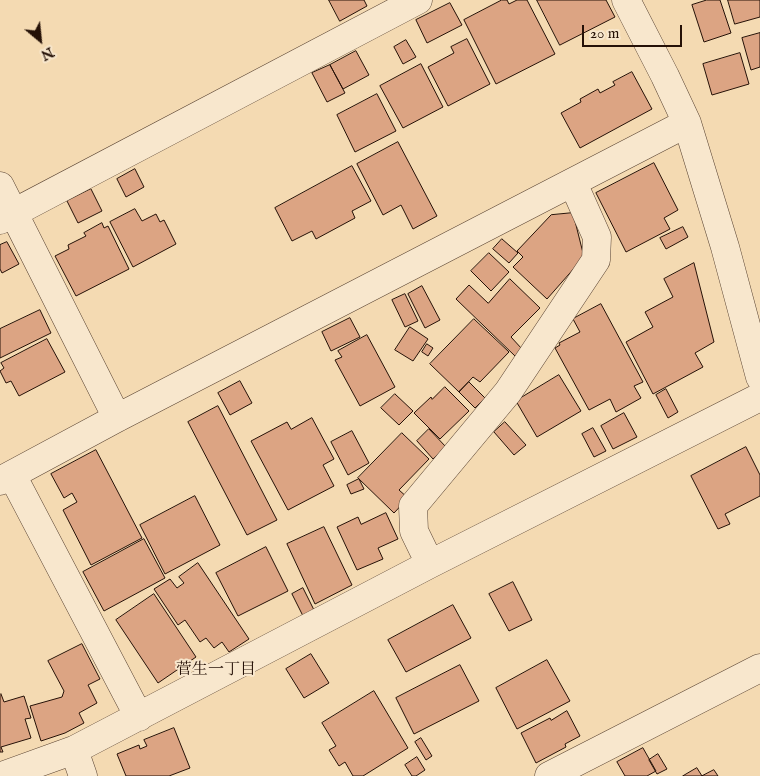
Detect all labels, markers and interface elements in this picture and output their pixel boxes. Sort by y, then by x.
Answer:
north arrow [15,15,65,65]
scale bar [585,15,685,47]
text: 20 m [590,24,619,43]
text: N [37,42,57,64]
district label: 菅生一丁目 [176,661,256,681]

